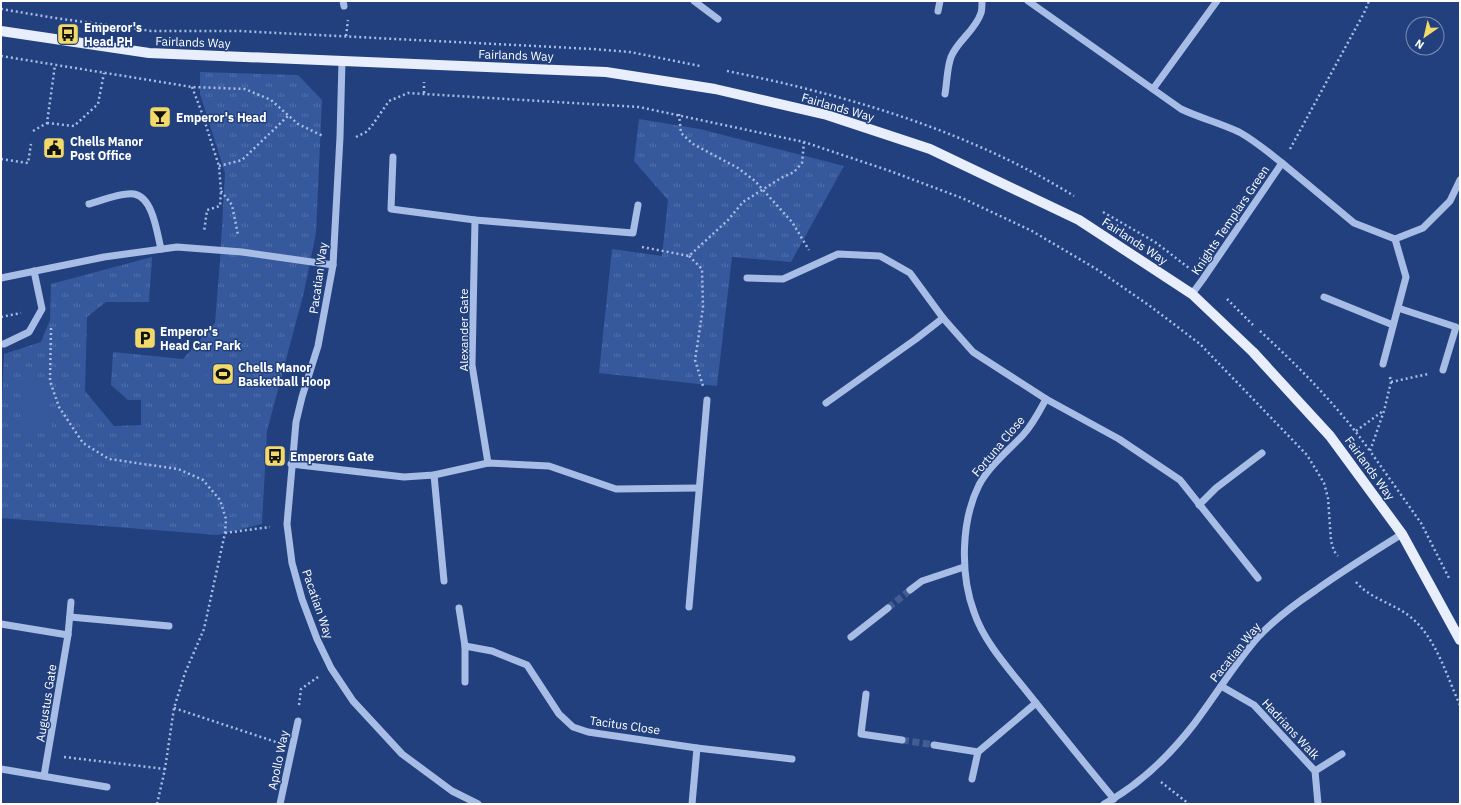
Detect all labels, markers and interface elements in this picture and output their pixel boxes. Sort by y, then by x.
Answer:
north arrow [1405,16,1445,56]
place label: Emperor's Head PH [84,20,142,49]
bus stop icon: Emperor's Head PH [55,21,81,47]
street label: Fairlands Way [155,33,231,51]
text: N [1412,36,1427,52]
street label: Fairlands Way [478,46,554,64]
street label: Fairlands Way [800,89,876,125]
bar icon: Emperor's Head [147,104,173,130]
place label: Emperor's Head [176,110,266,125]
place label: Chells Manor Post Office [70,134,143,163]
public building icon: Chells Manor Post Office [41,135,67,161]
street label: Knights Templars Green [1188,162,1272,278]
street label: Fairlands Way [1099,214,1171,268]
street label: Pacatian Way [306,241,330,315]
street label: Alexander Gate [456,288,471,372]
place label: Emperor's Head Car Park [160,324,241,353]
parking icon: Emperor's Head Car Park [132,325,158,351]
place label: Chells Manor Basketball Hoop [238,360,330,389]
sports icon: Chells Manor Basketball Hoop [210,361,236,387]
street label: Fortuna Close [968,412,1028,479]
street label: Fairlands Way [1342,433,1398,503]
bus stop icon: Emperors Gate [262,443,288,469]
place label: Emperors Gate [290,449,374,464]
street label: Pacatian Way [299,567,337,641]
street label: Pacatian Way [1206,619,1264,685]
street label: Augustus Gate [32,663,60,743]
street label: Hadrians Walk [1259,695,1323,763]
street label: Tacitus Close [589,713,662,737]
street label: Apollo Way [264,729,292,791]

